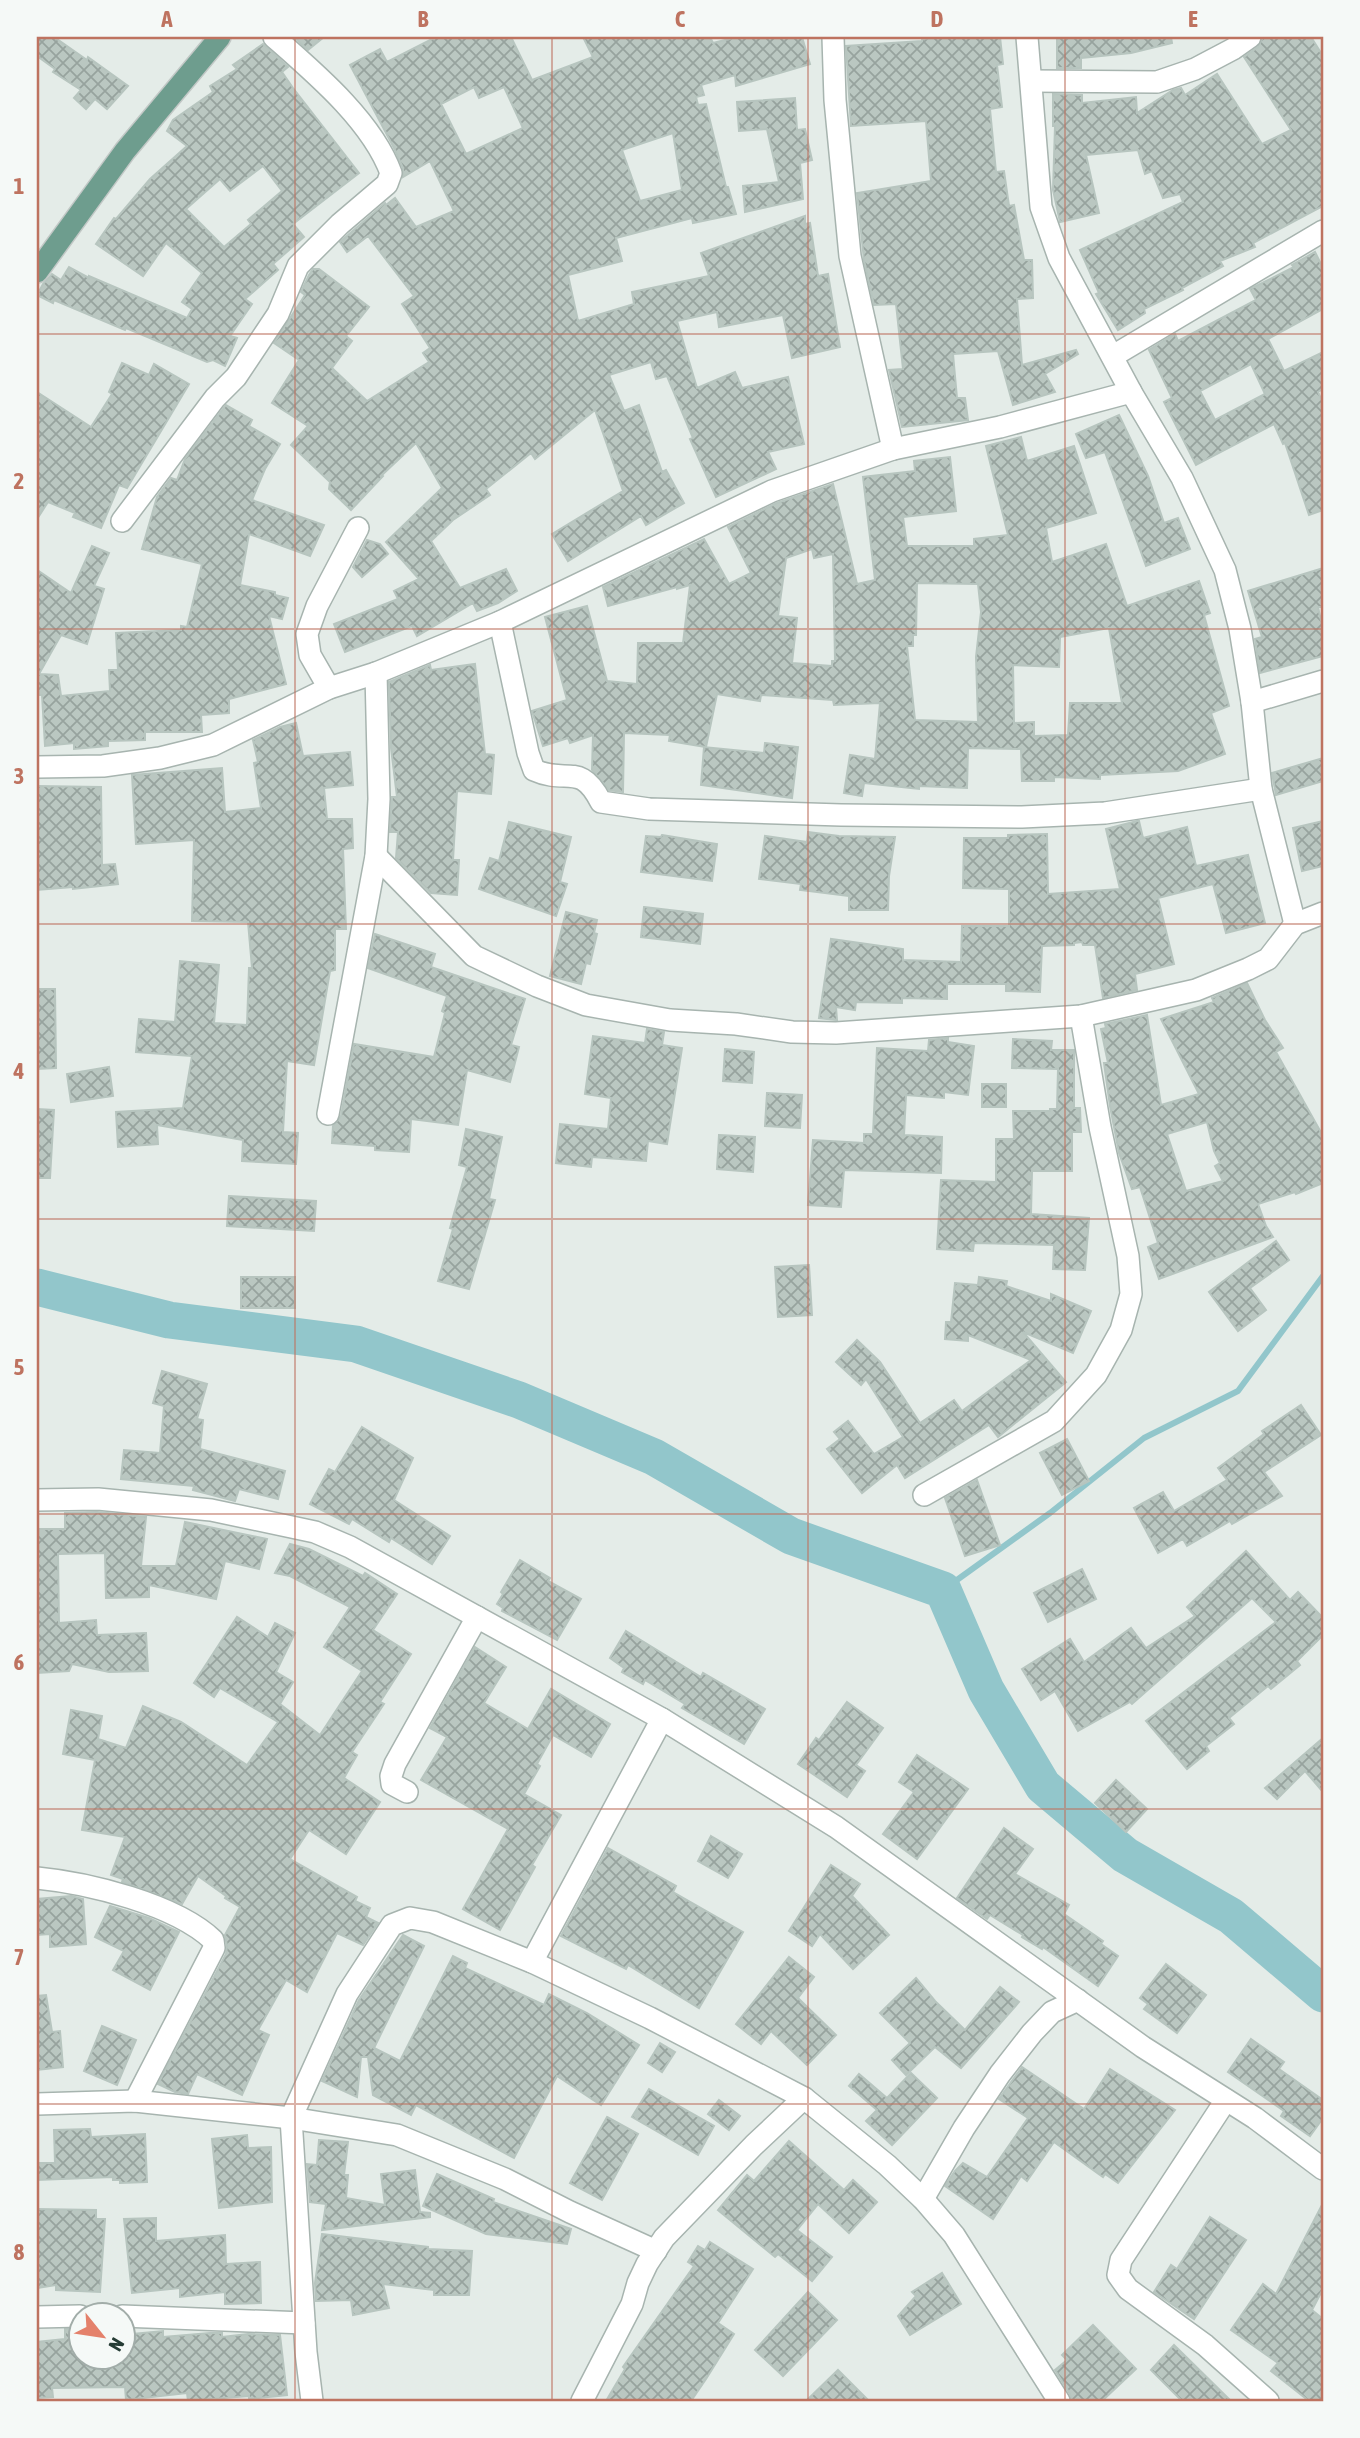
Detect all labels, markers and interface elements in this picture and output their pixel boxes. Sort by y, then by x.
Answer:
text: A [160,6,173,32]
text: B [418,6,429,32]
text: C [675,6,686,32]
text: D [931,6,944,32]
text: E [1188,6,1198,32]
text: 1 [14,173,25,199]
text: 2 [14,468,24,494]
text: 3 [14,763,24,789]
text: 4 [13,1058,25,1084]
text: 5 [14,1354,25,1380]
text: 6 [14,1649,25,1675]
text: 7 [14,1944,24,1970]
text: 8 [14,2239,25,2265]
north arrow [66,2302,136,2372]
text: N [104,2334,129,2355]

